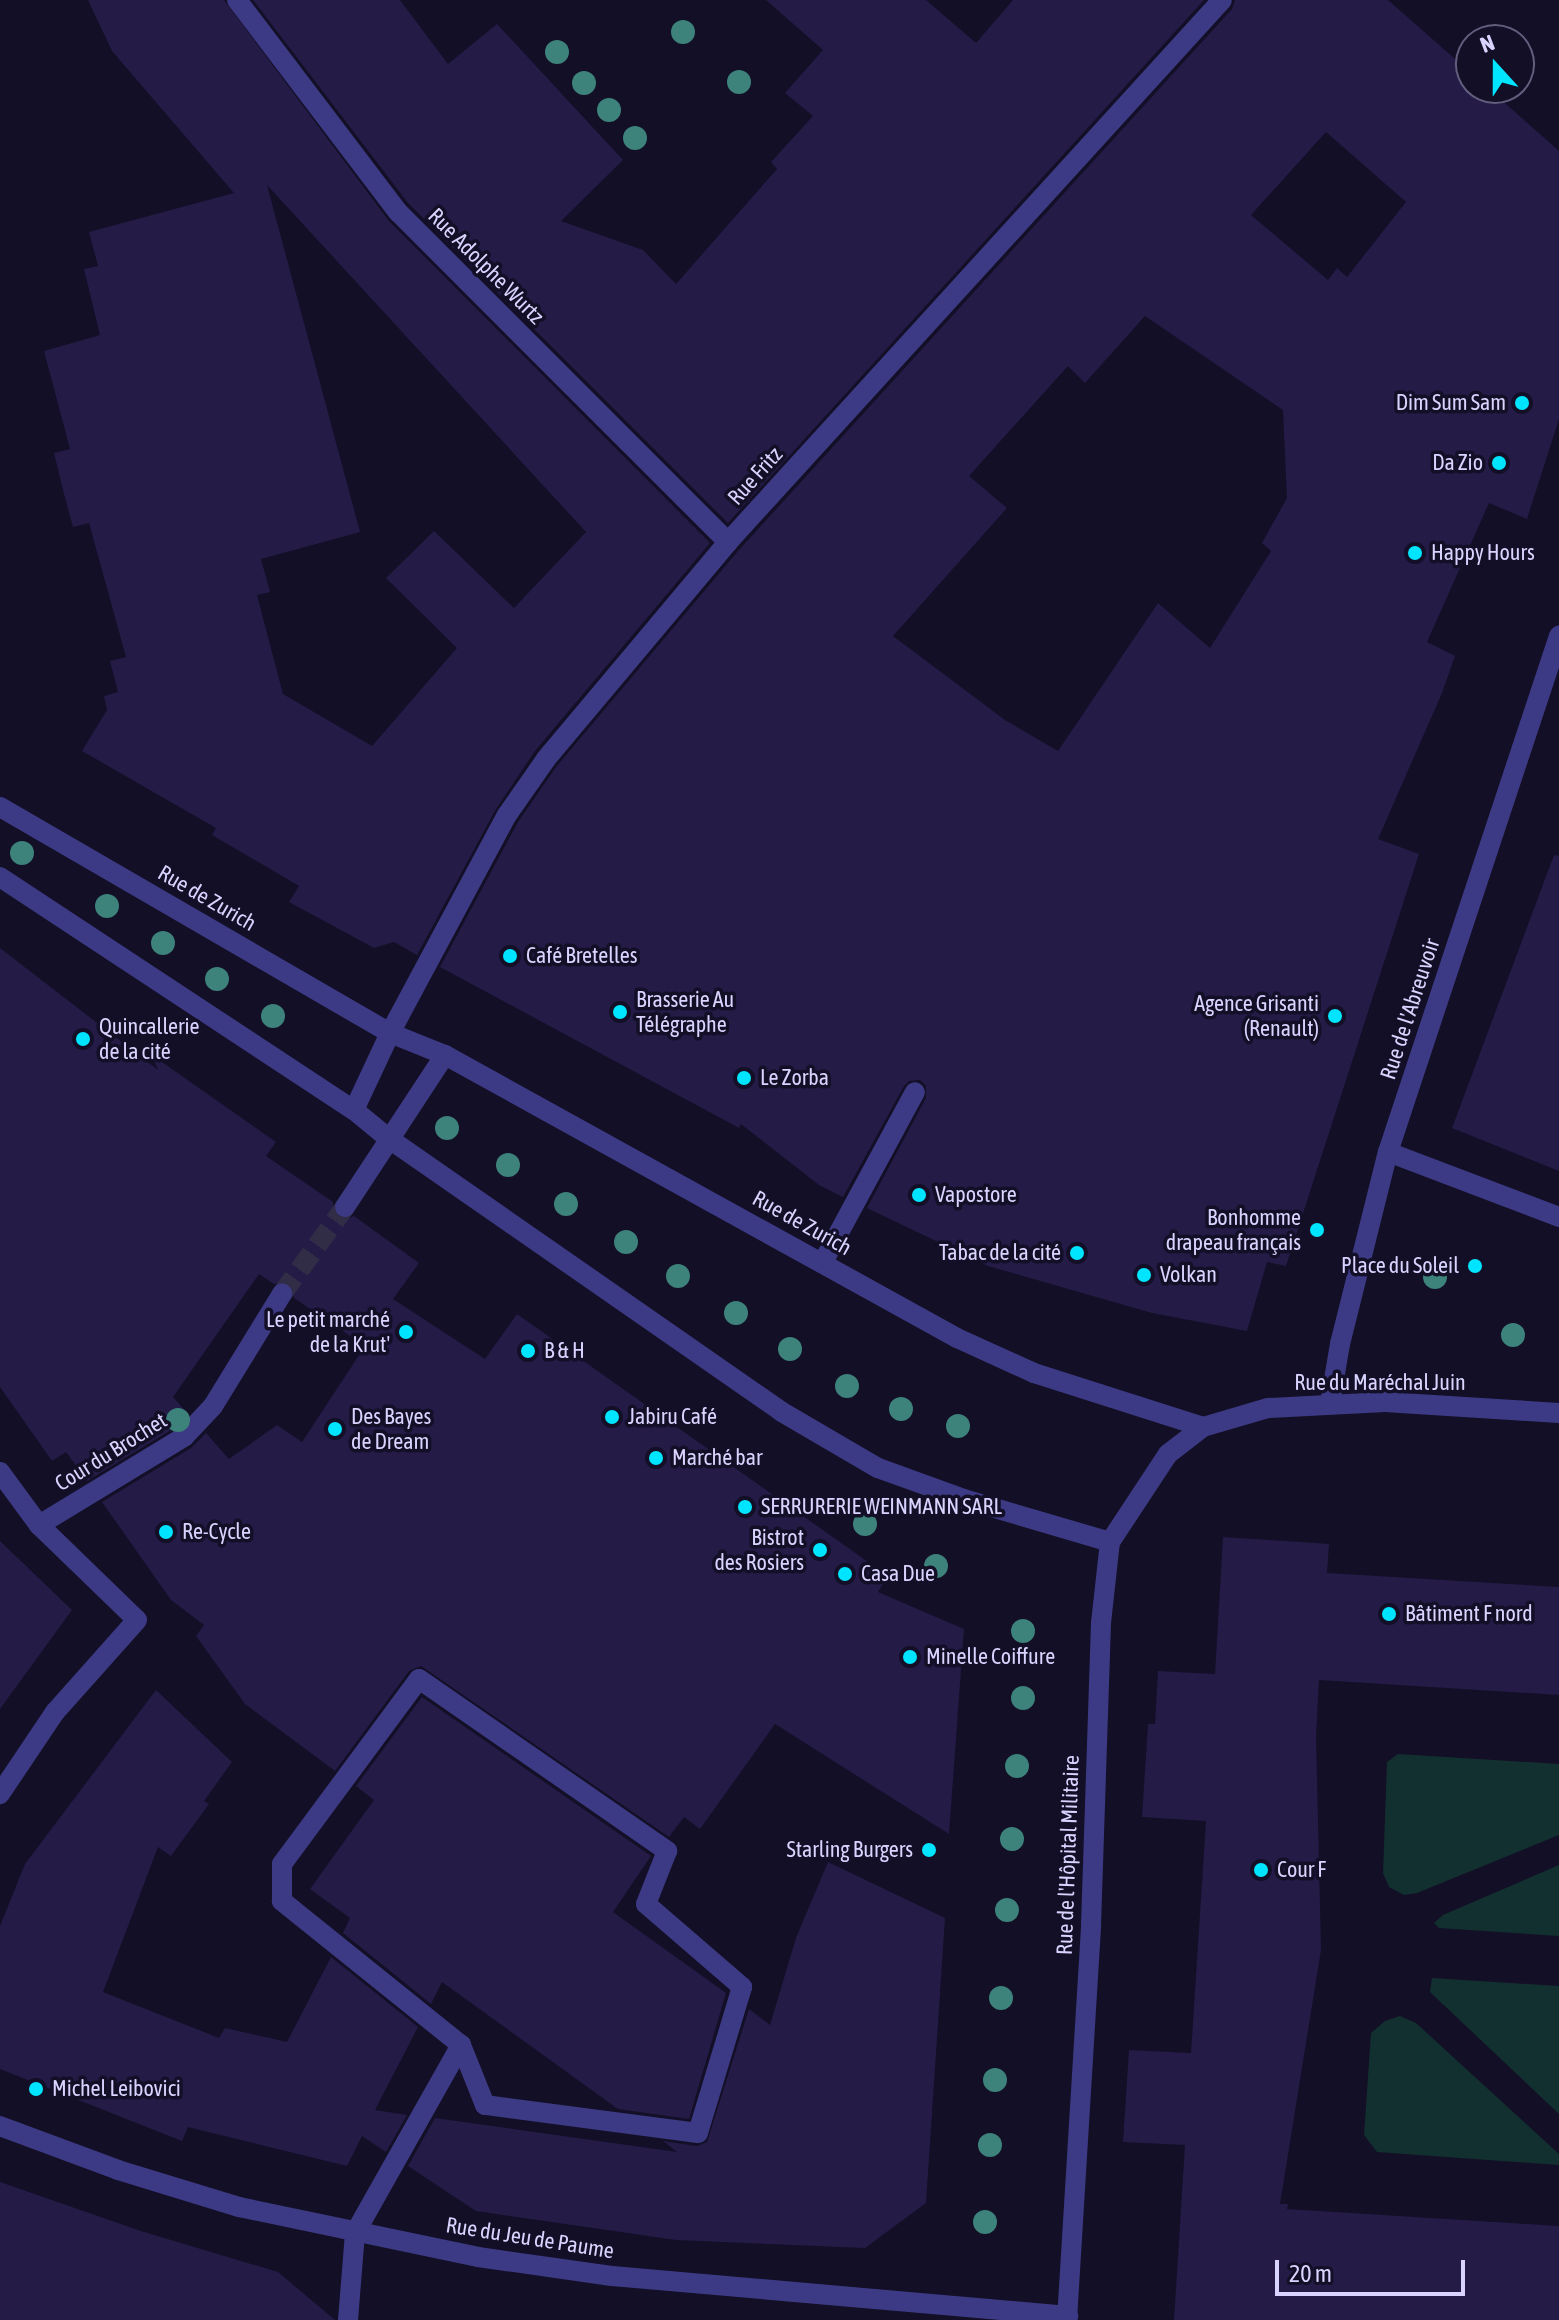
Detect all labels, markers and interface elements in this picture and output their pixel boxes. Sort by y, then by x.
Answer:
north arrow [1455,24,1535,104]
text: N [1476,29,1498,58]
street label: Rue Adolphe Wurtz [423,203,549,329]
place label: Dim Sum Sam [1396,390,1506,416]
marker: Dim Sum Sam [1513,394,1531,412]
street label: Rue Fritz [722,442,788,510]
place label: Da Zio [1432,450,1483,476]
marker: Da Zio [1490,454,1508,472]
place label: Happy Hours [1431,540,1535,566]
marker: Happy Hours [1406,544,1424,562]
street label: Rue de Zurich [153,859,261,937]
street label: Rue de l'Abreuvoir [1375,935,1445,1083]
place label: Café Bretelles [526,943,637,969]
marker: Café Bretelles [501,947,519,965]
place label: Brasserie Au Télégraphe [636,986,734,1038]
place label: Agence Grisanti (Renault) [1194,990,1319,1042]
marker: Brasserie Au Télégraphe [611,1003,629,1021]
marker: Agence Grisanti (Renault) [1326,1007,1344,1025]
place label: Quincallerie de la cité [99,1013,200,1064]
marker: Quincallerie de la cité [74,1030,92,1048]
place label: Le Zorba [760,1065,829,1091]
marker: Le Zorba [735,1069,753,1087]
place label: Vapostore [935,1182,1017,1208]
street label: Rue de Zurich [748,1185,856,1261]
marker: Vapostore [910,1186,928,1204]
place label: Bonhomme drapeau français [1166,1204,1301,1256]
marker: Bonhomme drapeau français [1308,1221,1326,1239]
place label: Tabac de la cité [939,1240,1061,1266]
marker: Tabac de la cité [1068,1244,1086,1262]
place label: Place du Soleil [1341,1253,1459,1279]
marker: Place du Soleil [1466,1257,1484,1275]
place label: Volkan [1160,1262,1217,1288]
marker: Volkan [1135,1266,1153,1284]
place label: Le petit marché de la Krut' [266,1306,390,1358]
marker: Le petit marché de la Krut' [397,1323,415,1341]
place label: B & H [544,1338,585,1364]
marker: B & H [519,1342,537,1360]
street label: Rue du Maréchal Juin [1294,1370,1466,1396]
place label: Des Bayes de Dream [351,1403,431,1454]
place label: Jabiru Café [628,1404,717,1430]
street label: Cour du Brochet [50,1407,172,1497]
marker: Jabiru Café [603,1408,621,1426]
marker: Des Bayes de Dream [326,1420,344,1438]
place label: Marché bar [672,1445,762,1471]
marker: Marché bar [647,1449,665,1467]
place label: SERRURERIE WEINMANN SARL [761,1494,1002,1520]
marker: SERRURERIE WEINMANN SARL [736,1498,754,1516]
place label: Re-Cycle [182,1519,251,1545]
marker: Re-Cycle [157,1523,175,1541]
place label: Bistrot des Rosiers [714,1524,804,1576]
marker: Bistrot des Rosiers [811,1541,829,1559]
place label: Casa Due [861,1561,935,1587]
marker: Casa Due [836,1565,854,1583]
place label: Bâtiment F nord [1405,1601,1533,1627]
marker: Bâtiment F nord [1380,1605,1398,1623]
place label: Minelle Coiffure [926,1644,1055,1670]
marker: Minelle Coiffure [901,1648,919,1666]
street label: Rue de l'Hôpital Militaire [1051,1754,1085,1956]
place label: Starling Burgers [787,1837,913,1863]
marker: Starling Burgers [920,1841,938,1859]
place label: Cour F [1277,1857,1326,1883]
marker: Cour F [1252,1861,1270,1879]
place label: Michel Leibovici [52,2076,181,2102]
marker: Michel Leibovici [27,2080,45,2098]
street label: Rue du Jeu de Paume [444,2212,616,2264]
scale bar [1279,2244,1469,2294]
text: 20 m [1289,2260,1332,2287]

